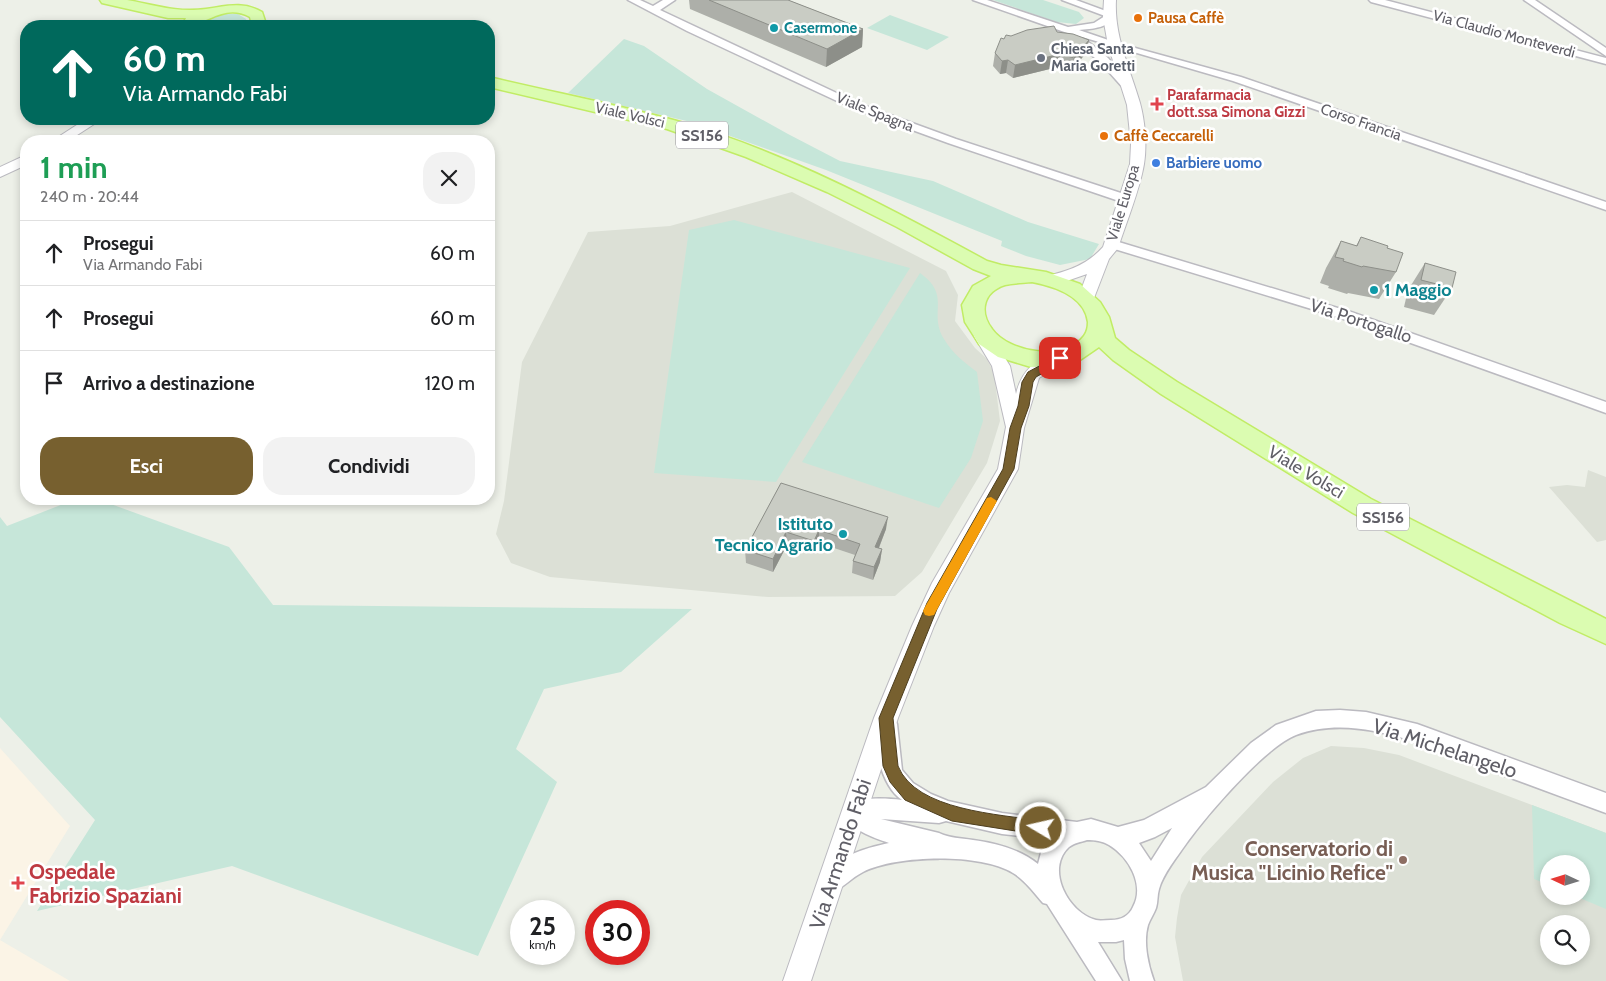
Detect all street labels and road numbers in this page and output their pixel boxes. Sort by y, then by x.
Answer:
street label: Via Claudio Monteverdi [1431,6,1577,62]
street label: Viale Spagna [834,88,917,136]
street label: Viale Volsci [593,98,667,132]
street label: Corso Francia [1318,100,1405,145]
road number: SS156 [676,122,728,148]
street label: Viale Europa [1103,162,1143,243]
street label: Via Portogallo [1307,294,1415,348]
street label: Viale Volsci [1264,441,1348,503]
road number: SS156 [1357,504,1409,530]
street label: Via Michelangelo [1370,713,1520,783]
street label: Via Armando Fabi [804,776,876,932]

